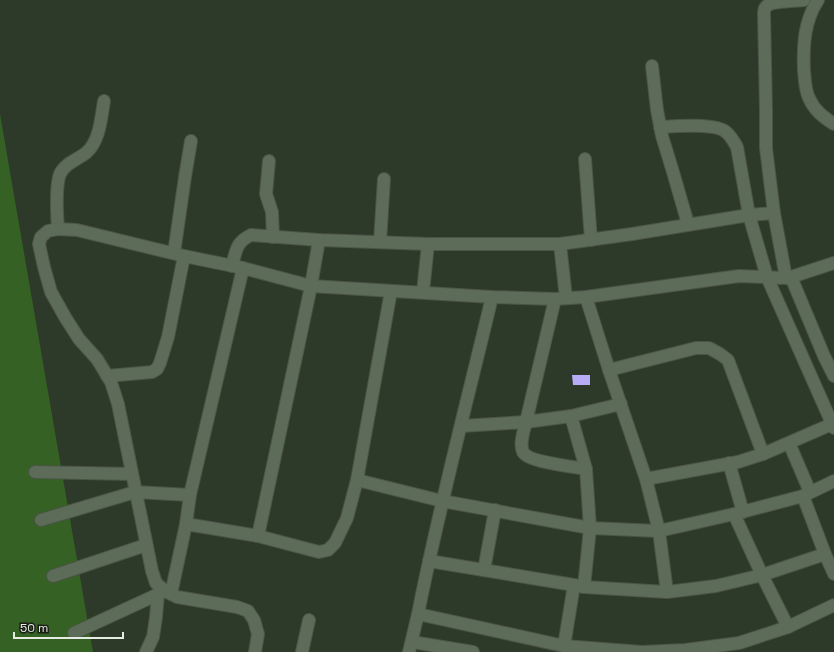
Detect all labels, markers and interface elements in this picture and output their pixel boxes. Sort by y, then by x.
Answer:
scale bar [14,614,123,640]
text: 50 m [20,620,48,636]

